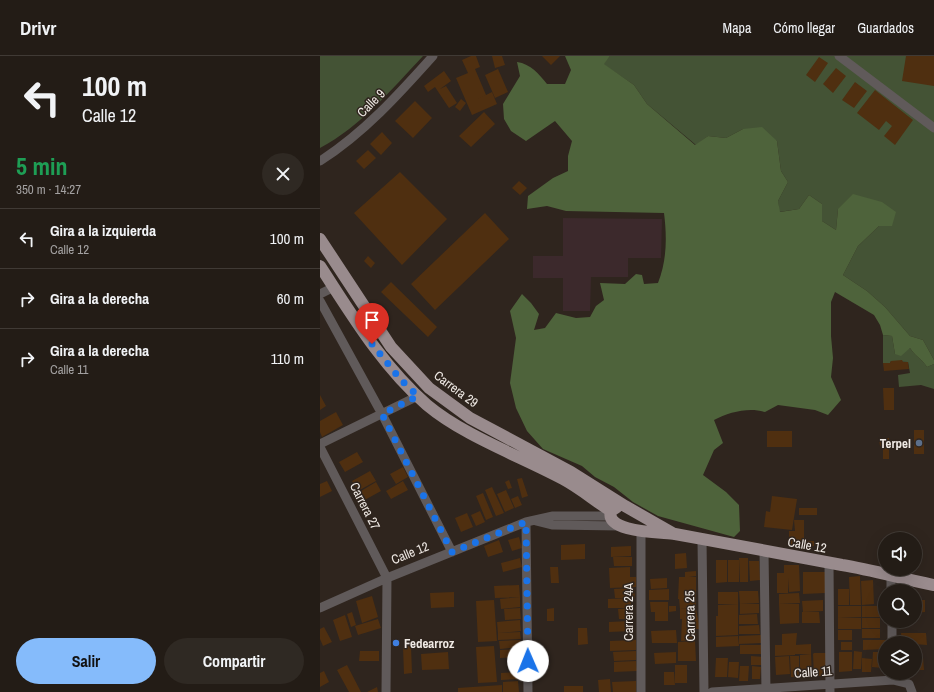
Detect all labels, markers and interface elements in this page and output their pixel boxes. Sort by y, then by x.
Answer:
text: Drivr [20,15,56,41]
text: Mapa [723,19,751,37]
text: Cómo llegar [773,19,835,37]
text: Guardados [857,19,914,37]
text: 100 m [82,67,147,105]
icon: left [16,72,68,124]
street label: Calle 9 [353,85,389,121]
text: Calle 12 [82,103,136,128]
text: 5 min [16,150,67,182]
button: close [262,153,304,195]
text: 350 m · 14:27 [16,181,81,198]
text: Gira a la izquierda [50,220,156,241]
icon: left [16,228,38,250]
text: 100 m [270,228,304,249]
text: Calle 12 [50,241,89,258]
icon: right [16,288,38,310]
text: Gira a la derecha [50,288,149,309]
text: 60 m [277,288,304,309]
pin [355,303,389,344]
icon: arrive [361,309,383,331]
text: Gira a la derecha [50,340,149,361]
icon: right [16,348,38,370]
text: 110 m [271,348,304,369]
text: Calle 11 [50,361,88,378]
street label: Carrera 29 [431,367,482,411]
place label: Terpel [880,435,911,452]
marker: Terpel [914,438,924,448]
street label: Carrera 27 [346,479,384,533]
map controls [878,532,922,680]
button: sound [878,532,922,576]
street label: Calle 12 [786,533,828,557]
street label: Calle 12 [389,538,431,568]
street label: Carrera 24A [620,582,637,641]
button: search [878,584,922,628]
street label: Carrera 25 [681,590,699,642]
place label: Fedearroz [404,635,455,652]
button: layers [878,636,922,680]
button: Salir [16,638,156,684]
button: Compartir [164,638,304,684]
marker: Fedearroz [391,638,401,648]
position arrow [507,640,549,682]
street label: Calle 11 [793,662,833,682]

